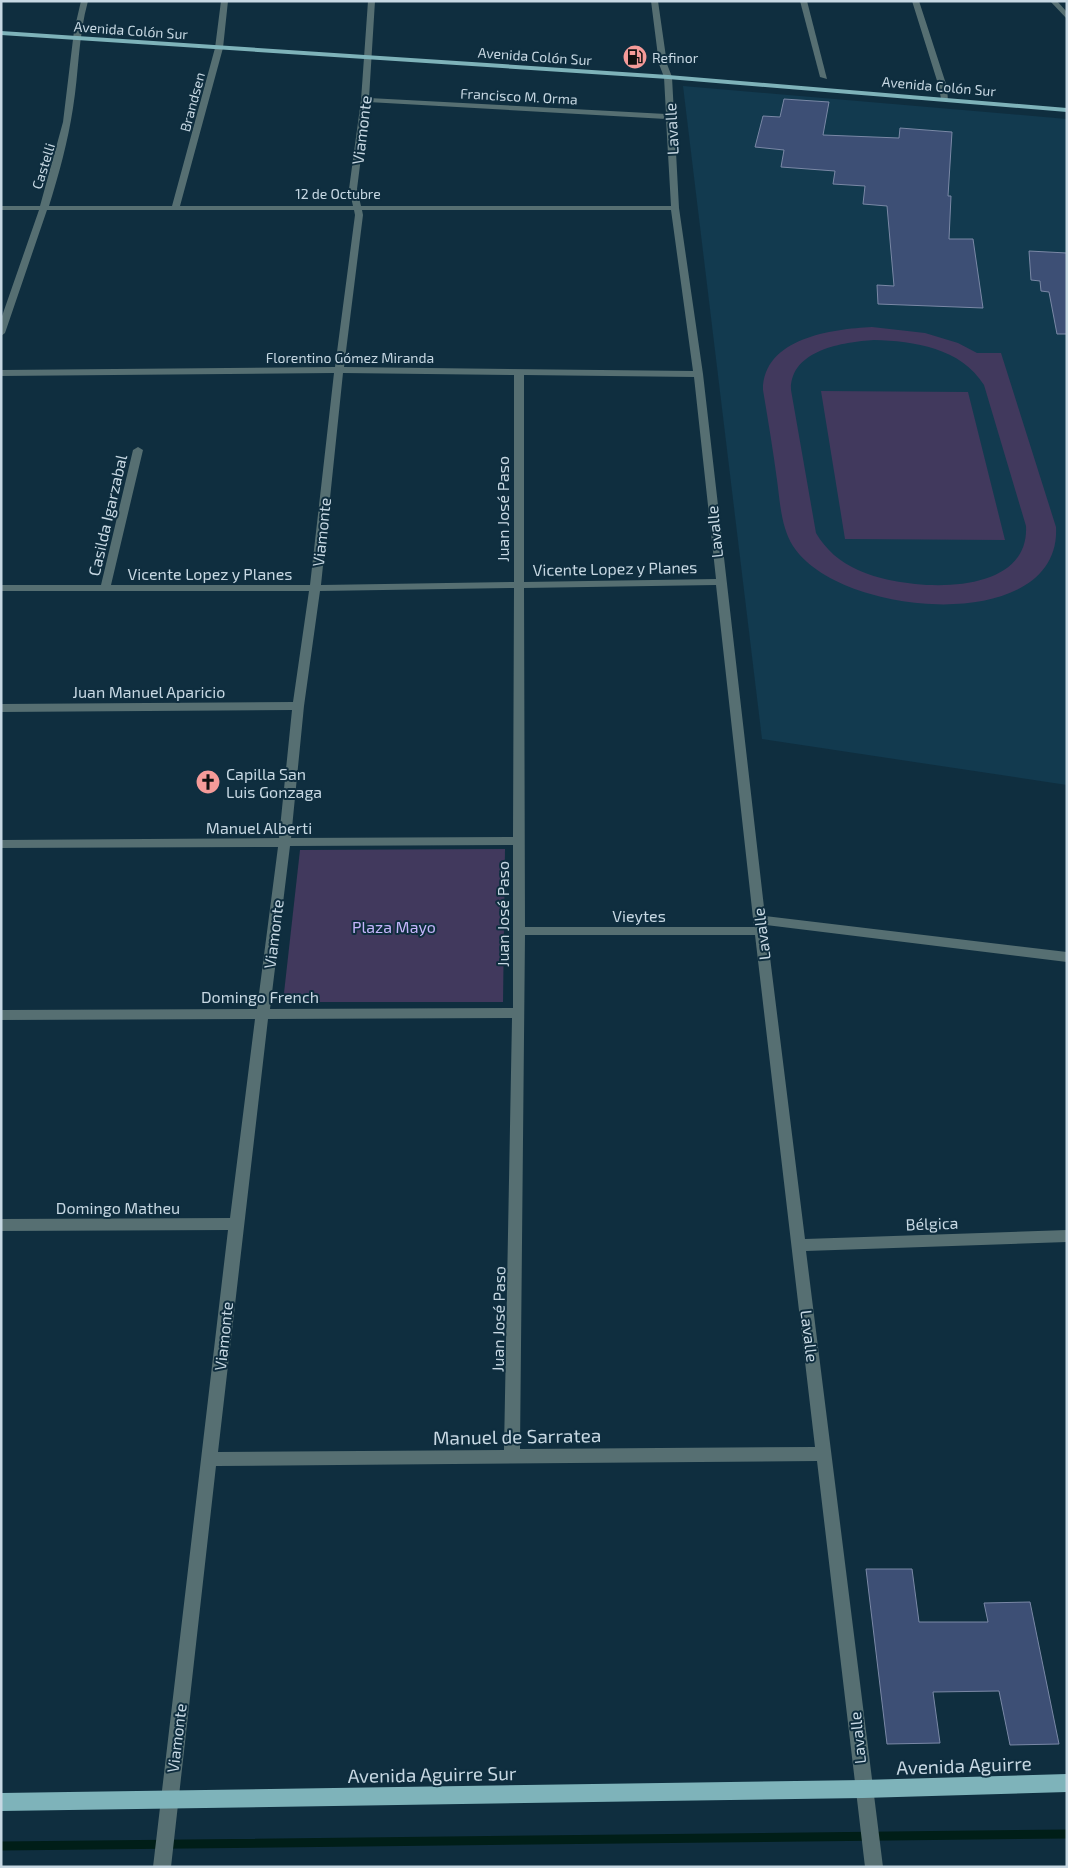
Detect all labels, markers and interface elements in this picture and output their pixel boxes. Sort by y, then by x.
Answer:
street label: Avenida Colón Sur [73,18,189,42]
street label: Avenida Colón Sur [477,44,593,68]
fuel station icon: Refinor [622,44,648,70]
place label: Refinor [652,49,699,66]
street label: Brandsen [176,70,208,134]
street label: Avenida Colón Sur [881,73,997,99]
street label: Francisco M. Orma [460,84,578,108]
street label: Viamonte [347,94,375,166]
street label: Lavalle [660,102,682,156]
street label: Castelli [28,141,58,191]
street label: 12 de Octubre [295,185,381,202]
street label: Florentino Gómez Miranda [266,349,434,366]
street label: Casilda Igarzabal [84,452,130,578]
street label: Juan José Paso [493,456,512,562]
street label: Viamonte [308,496,334,568]
street label: Lavalle [702,505,726,559]
street label: Vicente Lopez y Planes [532,557,698,579]
street label: Vicente Lopez y Planes [128,564,292,583]
street label: Juan Manuel Aparicio [73,682,225,701]
place label: Capilla San Luis Gonzaga [226,764,322,801]
church icon: Capilla San Luis Gonzaga [195,769,221,795]
street label: Manuel Alberti [206,818,312,837]
street label: Juan José Paso [493,861,512,967]
street label: Viamonte [259,898,287,970]
street label: Vieytes [612,906,666,925]
street label: Lavalle [748,907,774,961]
park label: Plaza Mayo [352,917,436,936]
street label: Domingo French [201,987,319,1006]
street label: Domingo Matheu [56,1198,180,1217]
street label: Bélgica [905,1213,959,1233]
street label: Juan José Paso [488,1266,508,1372]
street label: Viamonte [210,1300,236,1372]
street label: Lavalle [797,1309,823,1363]
street label: Manuel de Sarratea [433,1423,601,1449]
street label: Viamonte [162,1702,190,1774]
street label: Lavalle [845,1711,869,1765]
street label: Avenida Aguirre [896,1751,1032,1779]
street label: Avenida Aguirre Sur [347,1761,517,1787]

